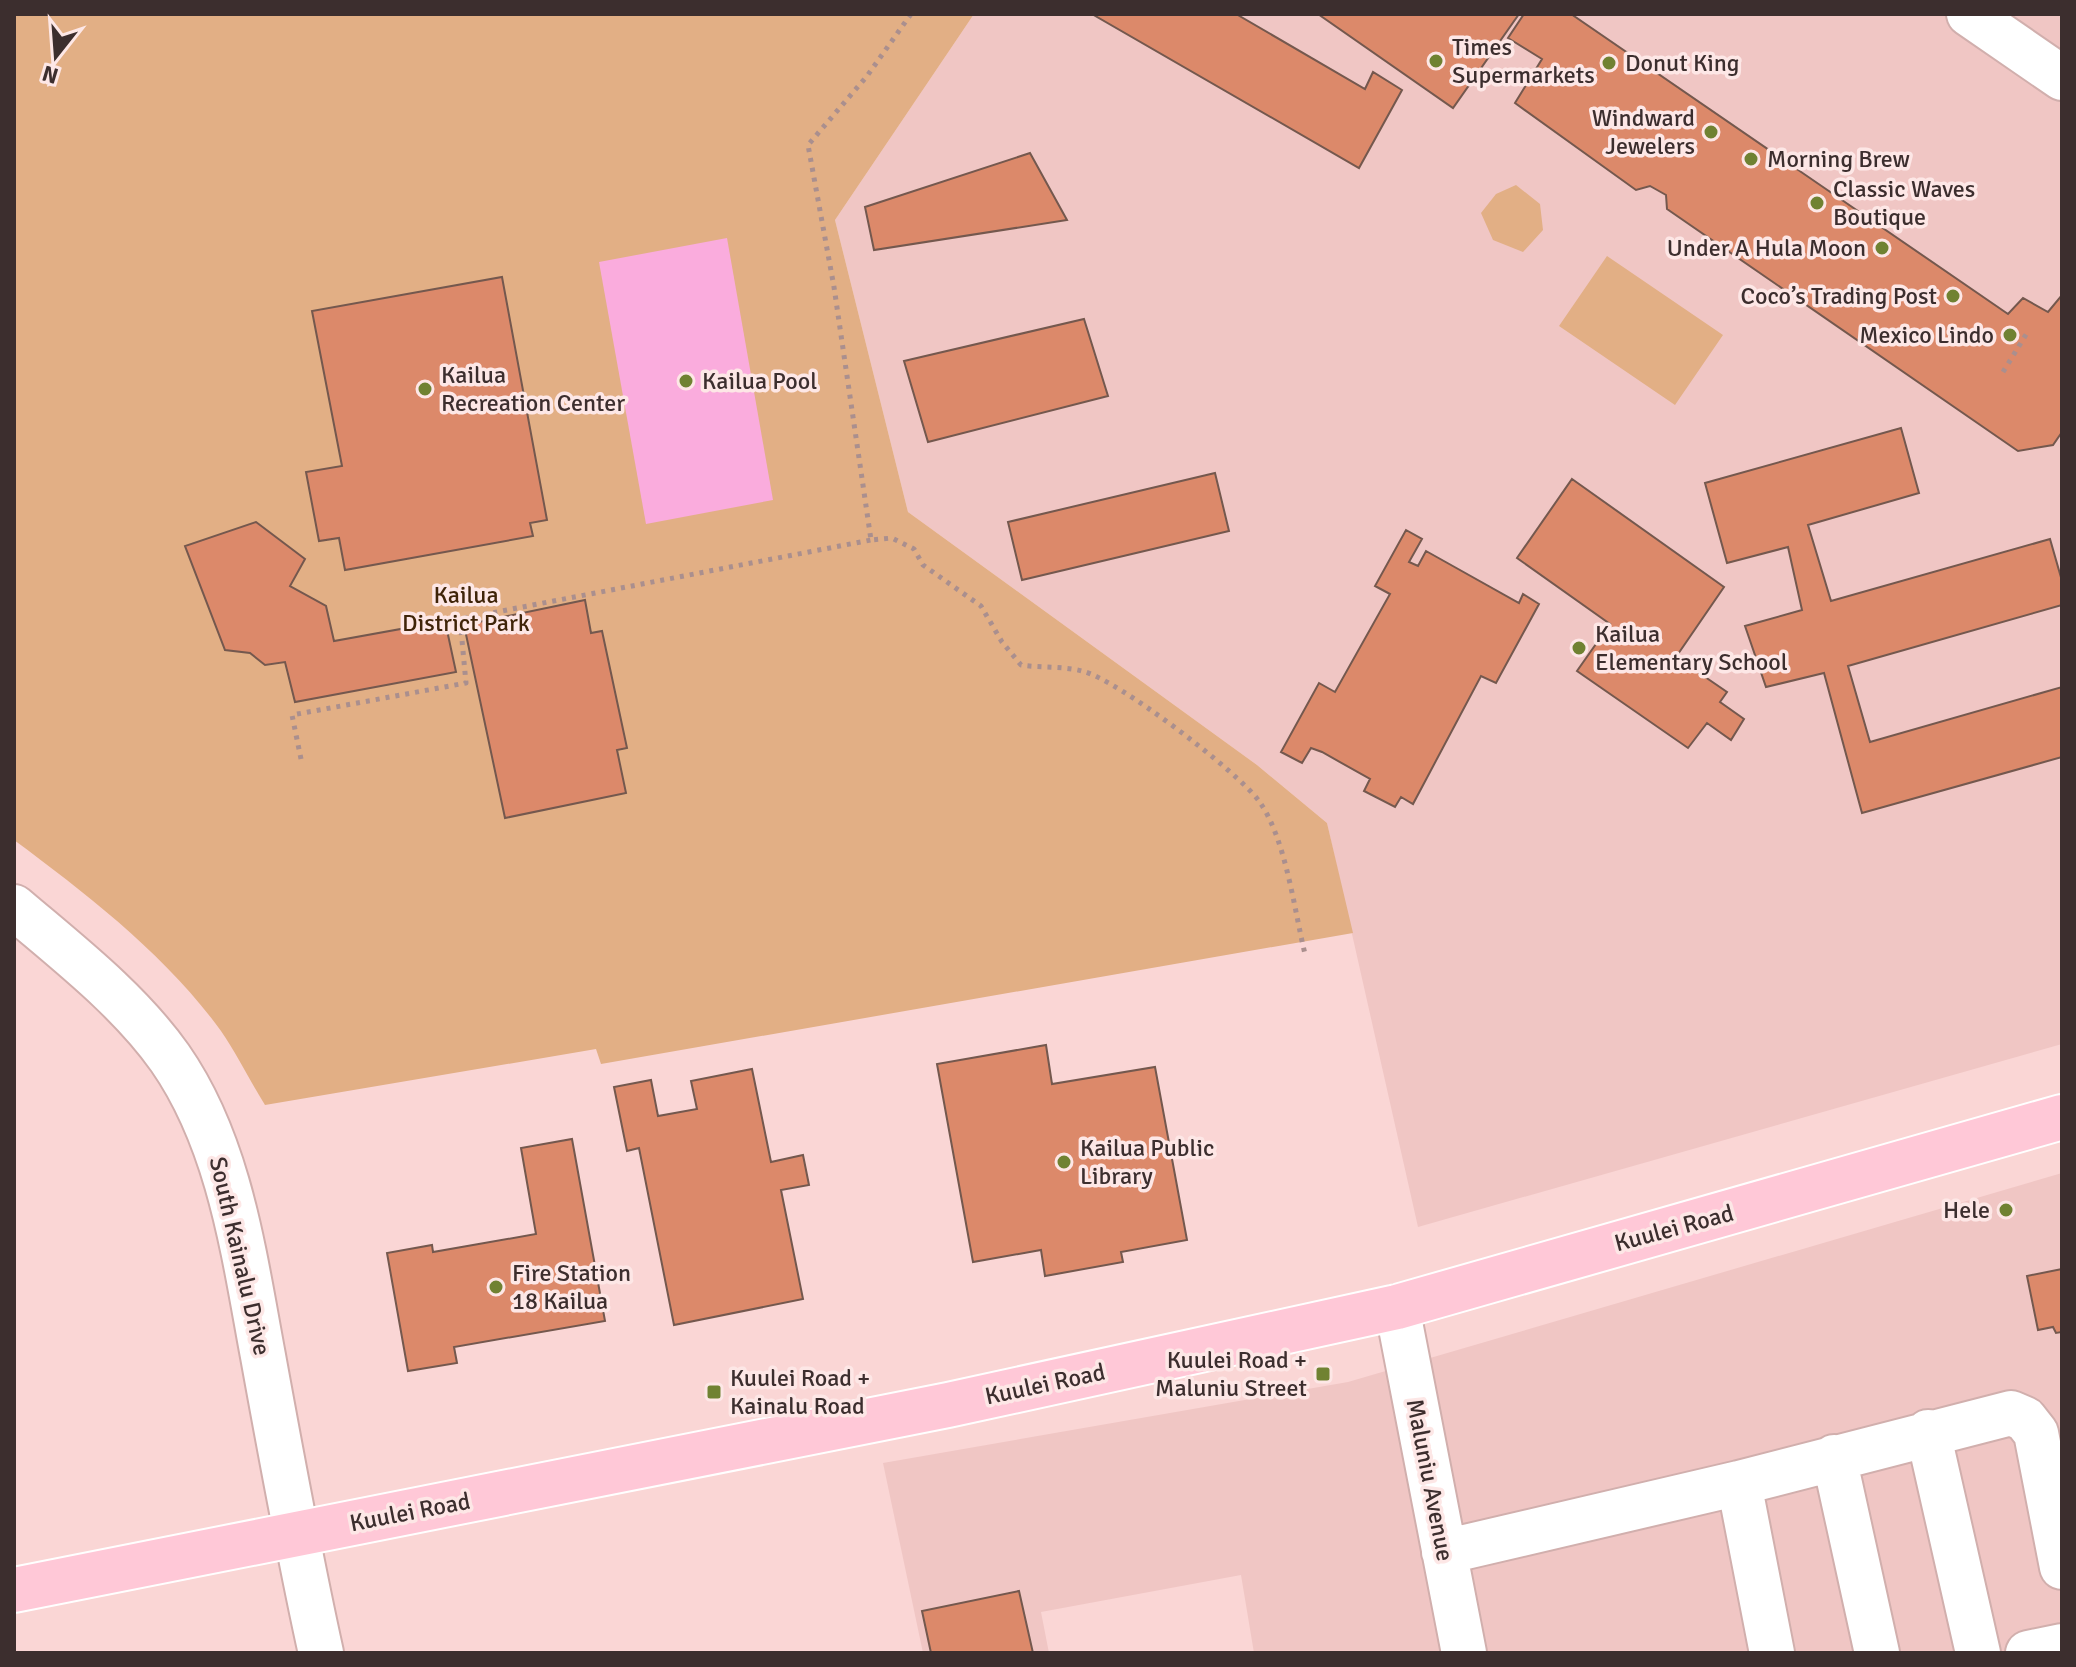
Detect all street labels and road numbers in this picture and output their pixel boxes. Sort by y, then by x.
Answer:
street label: South Kainalu Drive [203,1154,277,1358]
street label: Kuulei Road [1611,1198,1737,1258]
street label: Kuulei Road [982,1357,1108,1411]
street label: Maluniu Avenue [1400,1396,1460,1564]
street label: Kuulei Road [347,1486,473,1538]

